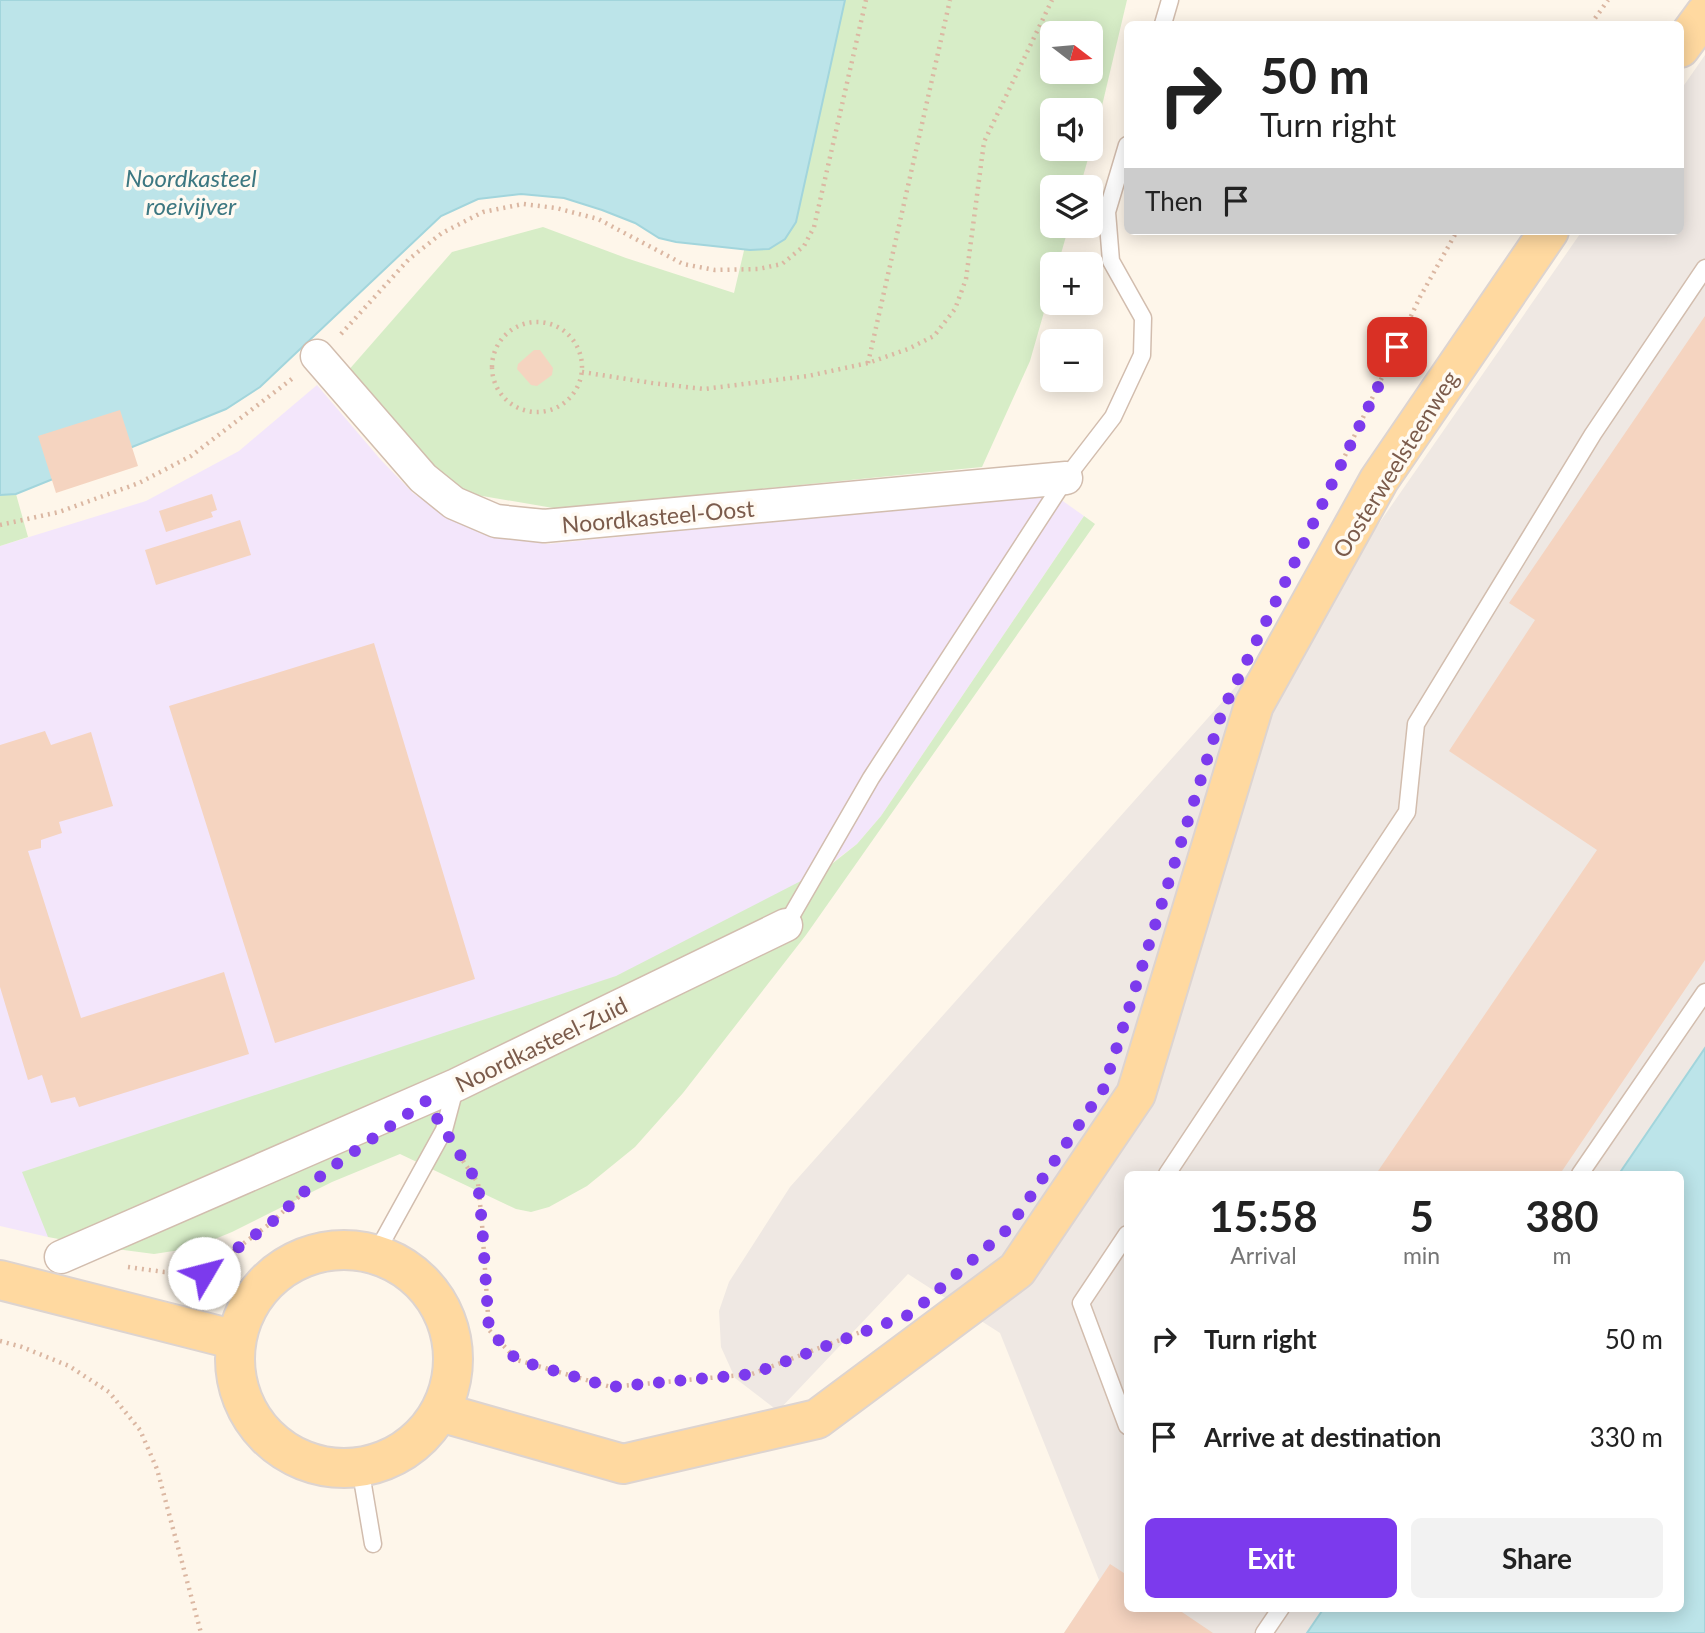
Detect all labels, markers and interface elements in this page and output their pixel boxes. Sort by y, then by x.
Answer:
north arrow [1040,21,1102,84]
map controls [1040,21,1103,392]
text: 50 m [1260,46,1370,104]
icon: right [1145,49,1236,140]
button: sound [1040,98,1103,161]
text: Turn right [1260,105,1396,144]
water label: Noordkasteel roeivijver [125,163,257,220]
button: layers [1040,175,1103,238]
icon: arrive [1217,182,1255,220]
text: Then [1145,185,1203,217]
button: + [1040,252,1103,315]
pin [1367,317,1427,377]
icon: arrive [1378,328,1416,366]
button: − [1040,329,1103,392]
street label: Oosterweelsteenweg [1326,365,1464,563]
street label: Noordkasteel-Oost [561,494,756,538]
street label: Noordkasteel-Zuid [450,990,632,1098]
text: 15:58 [1209,1191,1318,1241]
text: 5 [1409,1191,1434,1241]
text: 380 [1526,1191,1599,1241]
position arrow [167,1236,241,1310]
text: Arrival [1230,1241,1297,1269]
text: min [1403,1241,1440,1269]
text: m [1553,1241,1572,1269]
icon: right [1145,1320,1183,1358]
text: Turn right [1204,1323,1317,1355]
text: 50 m [1605,1323,1663,1355]
icon: arrive [1145,1418,1183,1456]
text: Arrive at destination [1204,1421,1441,1453]
text: 330 m [1590,1421,1663,1453]
button: Exit [1145,1518,1397,1598]
button: Share [1411,1518,1663,1598]

